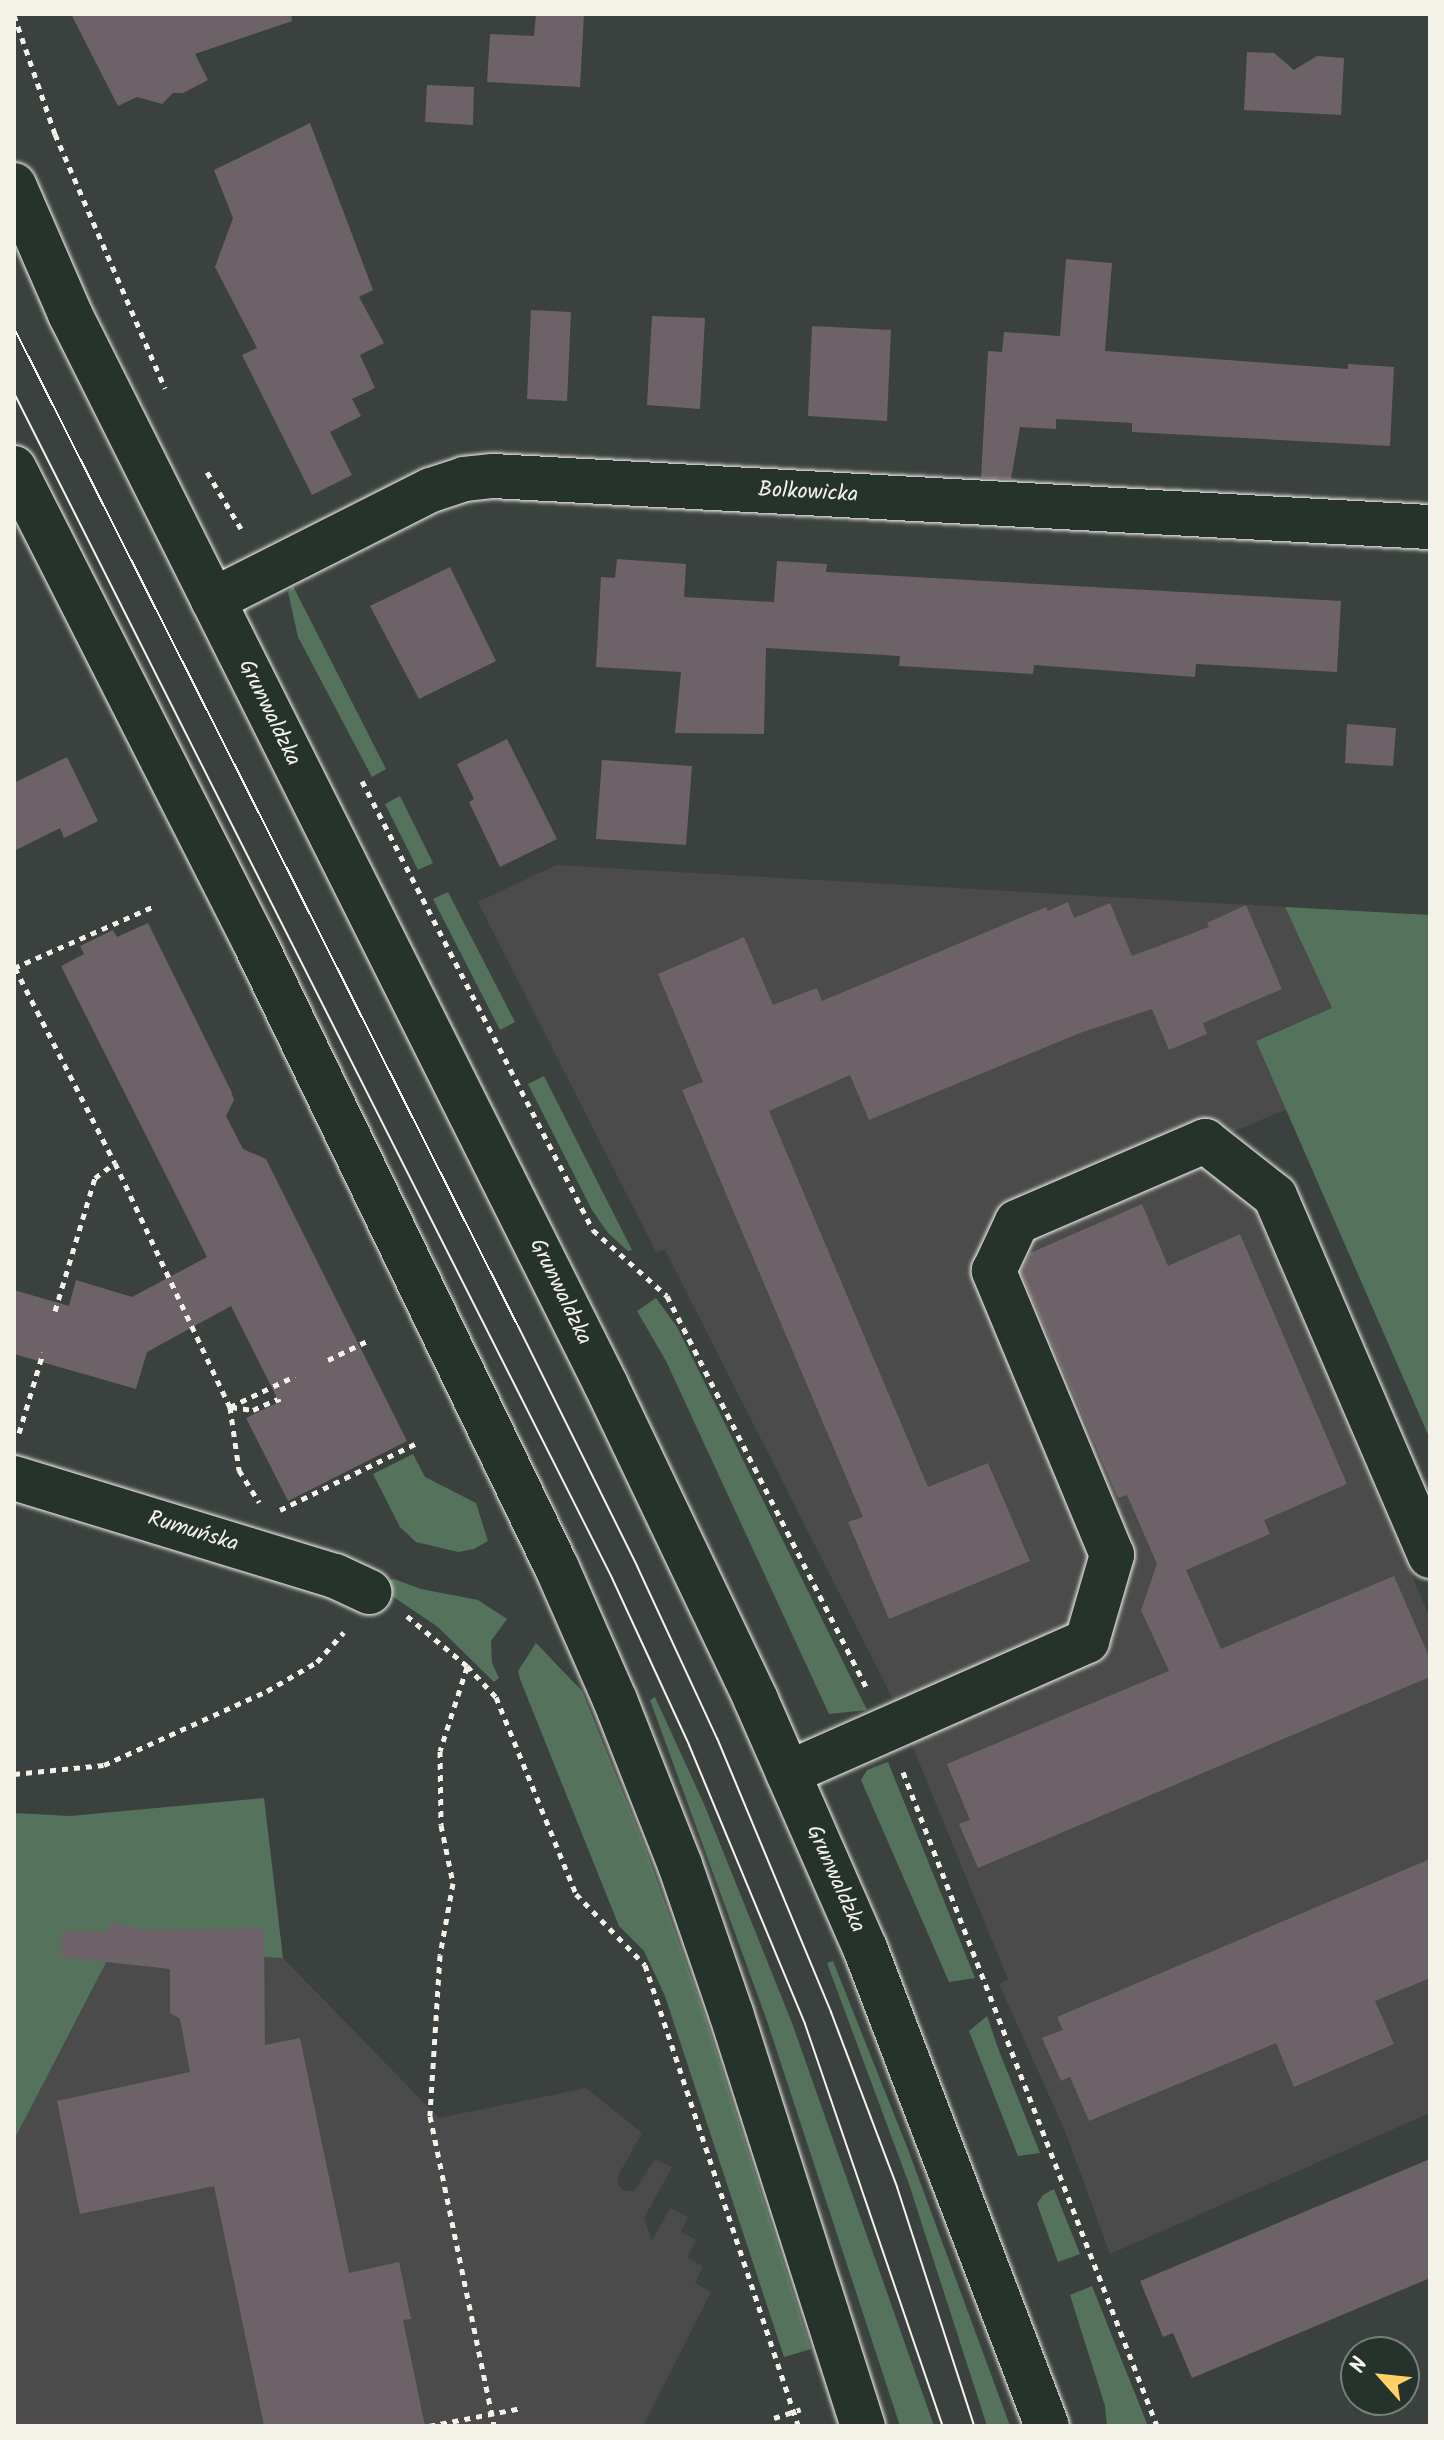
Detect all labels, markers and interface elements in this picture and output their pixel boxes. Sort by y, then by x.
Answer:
street label: Bolkowicka [757,477,859,509]
street label: Grunwaldzka [232,656,306,770]
street label: Grunwaldzka [523,1235,597,1349]
street label: Rumuńska [145,1506,241,1558]
street label: Grunwaldzka [800,1821,870,1937]
north arrow [1340,2336,1420,2416]
text: N [1341,2352,1379,2380]

